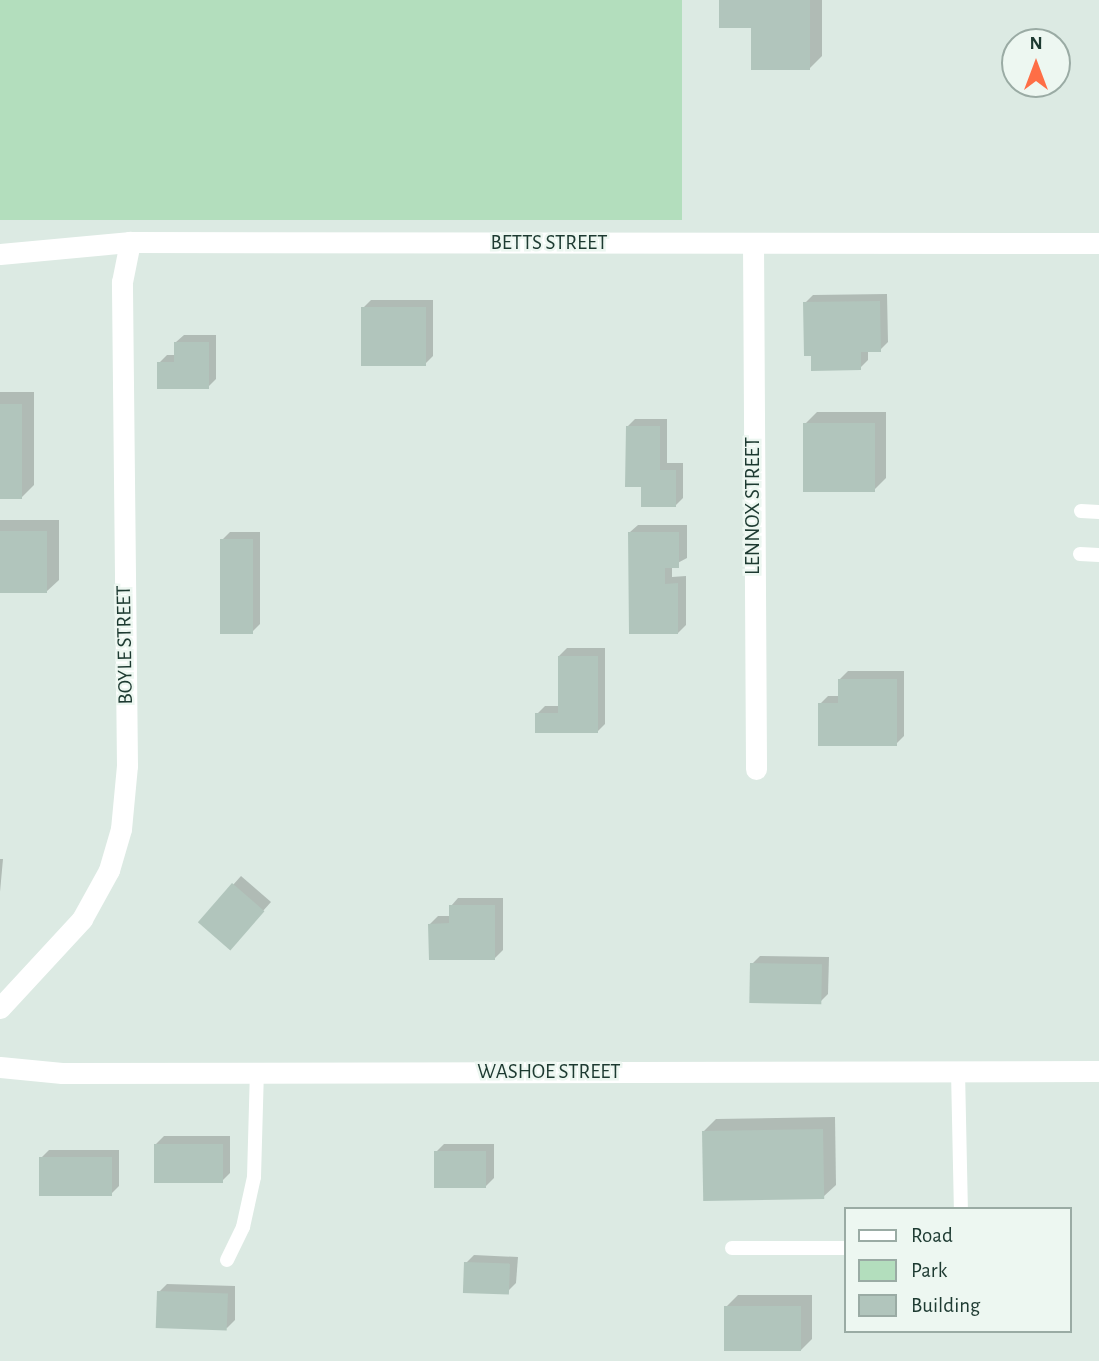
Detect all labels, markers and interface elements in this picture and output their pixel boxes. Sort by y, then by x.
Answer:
north arrow [1001,28,1071,98]
text: N [1029,34,1043,53]
street label: BETTS STREET [490,230,608,256]
street label: LENNOX STREET [740,437,766,575]
street label: BOYLE STREET [111,585,139,705]
street label: WASHOE STREET [477,1059,621,1085]
legend [844,1207,1071,1333]
text: Road [911,1225,953,1246]
text: Park [911,1260,947,1281]
text: Building [911,1295,980,1316]

